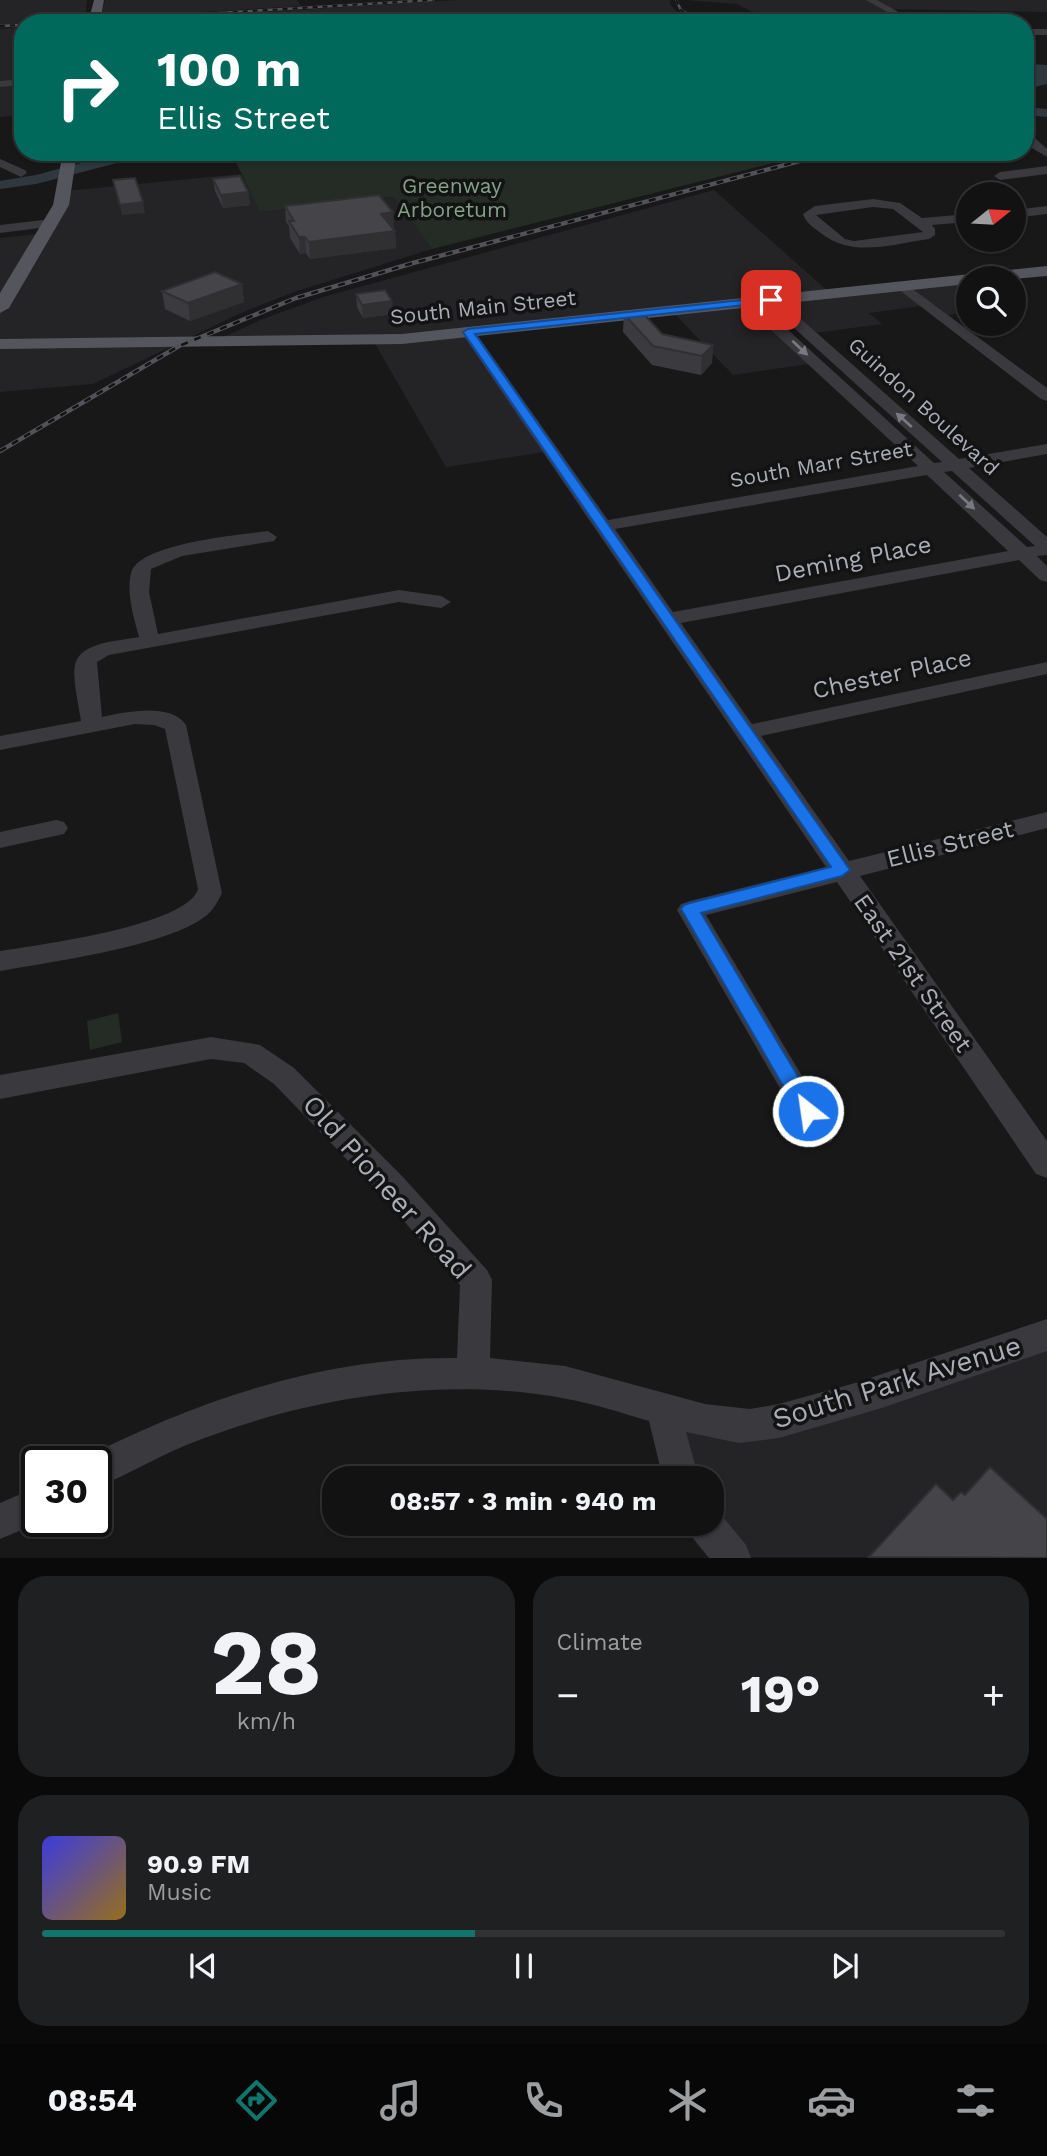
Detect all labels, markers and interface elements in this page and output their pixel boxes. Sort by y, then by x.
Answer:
text: 100 m [157,40,301,98]
icon: right [42,42,133,133]
text: Ellis Street [157,99,330,137]
park label: Greenway Arboretum [397,173,507,222]
north arrow [956,182,1026,252]
map controls [956,182,1026,336]
button: search [956,266,1026,336]
pin [741,270,801,330]
icon: arrive [752,281,790,319]
street label: South Main Street [389,285,577,329]
street label: Guindon Boulevard [844,332,1004,480]
one-way arrow [791,340,809,356]
one-way arrow [896,413,913,428]
street label: South Marr Street [728,436,914,492]
one-way arrow [958,494,976,510]
street label: Deming Place [772,530,934,588]
street label: Chester Place [810,643,974,705]
street label: Ellis Street [884,815,1016,873]
street label: East 21st Street [848,889,978,1057]
position arrow [771,1074,845,1148]
street label: Old Pioneer Road [296,1088,478,1286]
street label: South Park Avenue [769,1329,1025,1435]
speed limit sign: 30 [21,1446,112,1537]
text: 08:57 · 3 min · 940 m [390,1486,656,1516]
text: 28 [211,1609,322,1716]
text: Climate [557,1629,643,1656]
text: 19° [741,1664,821,1725]
text: − [557,1673,579,1717]
text: + [982,1673,1005,1717]
text: km/h [237,1708,296,1735]
text: 90.9 FM [147,1849,250,1879]
text: Music [147,1879,212,1906]
icon: previous [184,1947,222,1985]
icon: pause [505,1947,543,1985]
icon: next [826,1947,864,1985]
icon: directions [232,2076,281,2125]
icon: music [376,2076,425,2125]
icon: phone [519,2076,568,2125]
icon: climate [663,2076,712,2125]
icon: car [807,2076,856,2125]
icon: filters [951,2076,1000,2125]
text: 08:54 [47,2081,137,2119]

